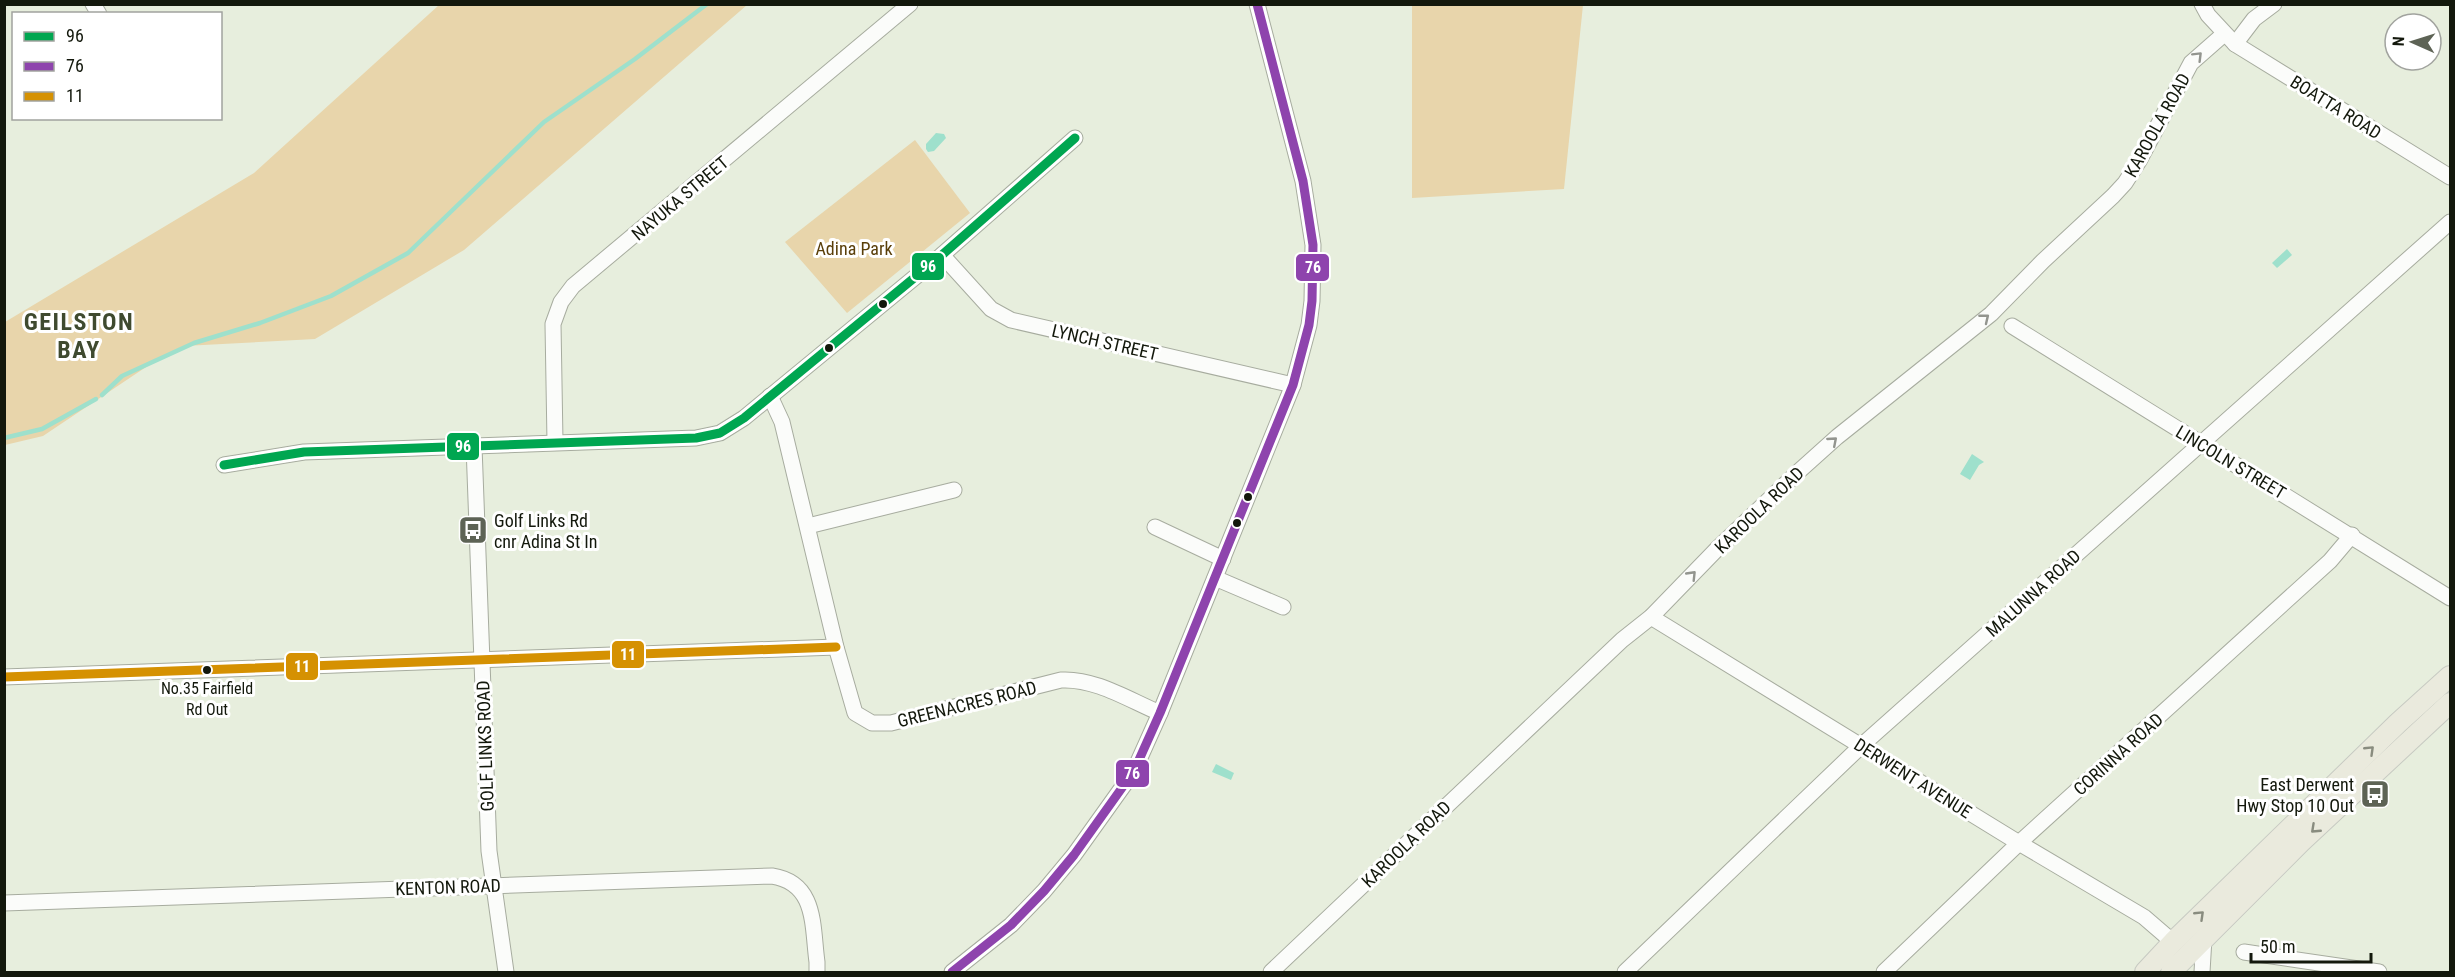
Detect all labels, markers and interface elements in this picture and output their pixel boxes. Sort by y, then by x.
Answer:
legend [12,12,222,120]
north arrow [2383,12,2443,72]
text: 96 [66,25,84,46]
text: N [2389,36,2408,47]
one-way arrow [2191,52,2201,63]
text: 76 [66,55,84,76]
street label: KAROOLA ROAD [2120,69,2194,181]
street label: BOATTA ROAD [2287,71,2385,143]
text: 11 [66,85,84,106]
street label: NAYUKA STREET [627,152,733,244]
park label: Adina Park [815,238,893,259]
line badge: 96 [911,252,945,281]
line badge: 76 [1295,253,1330,282]
text: 96 [920,257,936,276]
text: 76 [1305,258,1321,277]
unlabelled marker [877,298,889,310]
district label: GEILSTON BAY [24,308,134,364]
one-way arrow [1978,315,1989,326]
street label: LYNCH STREET [1050,320,1160,364]
unlabelled marker [823,342,835,354]
street label: LINCOLN STREET [2172,421,2290,503]
line badge: 96 [446,432,480,461]
text: 96 [455,437,471,456]
one-way arrow [1826,437,1837,448]
street label: KAROOLA ROAD [1710,462,1808,558]
unlabelled marker [1242,491,1254,503]
place label: Golf Links Rd cnr Adina St In [494,510,598,552]
bus stop icon: Golf Links Rd cnr Adina St In [457,514,489,546]
unlabelled marker [1231,517,1243,529]
street label: MALUNNA ROAD [1981,545,2085,641]
one-way arrow [1684,572,1695,583]
line badge: 11 [611,640,645,669]
text: 11 [620,645,636,664]
line badge: 11 [285,652,319,681]
text: 11 [294,657,310,676]
marker: No.35 Fairfield Rd Out [201,664,213,676]
street label: GREENACRES ROAD [895,677,1039,731]
place label: No.35 Fairfield Rd Out [161,679,253,719]
street label: GOLF LINKS ROAD [472,680,498,812]
street label: CORINNA ROAD [2069,708,2167,800]
street label: DERWENT AVENUE [1850,733,1976,823]
one-way arrow [2362,746,2373,757]
line badge: 76 [1115,759,1150,788]
text: 76 [1124,764,1140,783]
place label: East Derwent Hwy Stop 10 Out [2236,774,2354,816]
bus stop icon: East Derwent Hwy Stop 10 Out [2359,778,2391,810]
street label: KAROOLA ROAD [1357,796,1455,892]
one-way arrow [2312,821,2323,832]
street label: KENTON ROAD [395,875,501,899]
one-way arrow [2193,912,2204,923]
scale bar [2251,926,2371,964]
text: 50 m [2260,936,2295,957]

